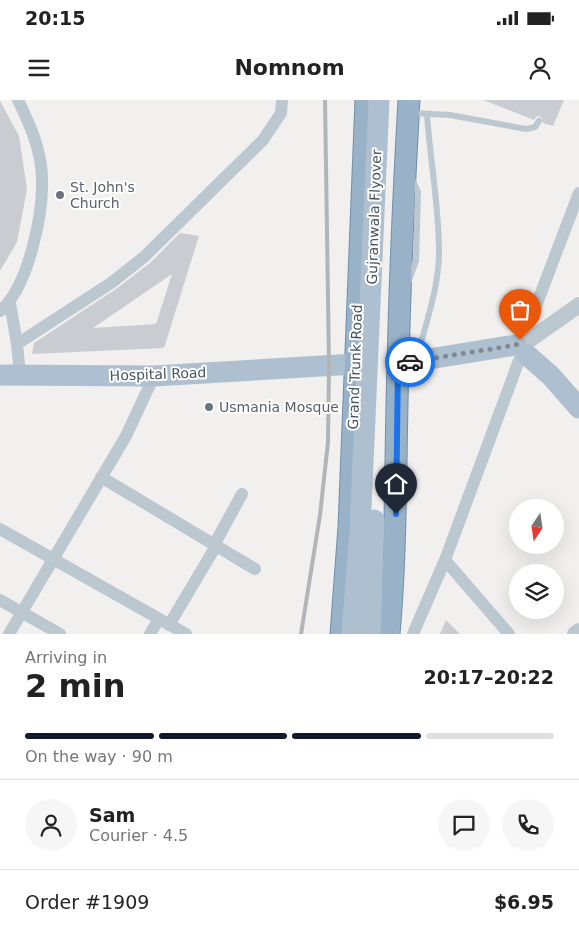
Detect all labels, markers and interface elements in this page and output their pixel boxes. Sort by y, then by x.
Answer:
text: 20:15 [25,7,85,29]
icon: menu [25,54,53,82]
icon: person [526,54,554,82]
text: Nomnom [234,55,345,80]
street label: Gujranwala Flyover [364,149,384,285]
place label: St. John's Church [70,179,135,211]
marker: St. John's Church [54,189,66,201]
pin [499,289,541,340]
icon: bag [506,296,534,324]
street label: Grand Trunk Road [345,304,365,430]
courier [385,337,435,387]
icon: car [396,348,424,376]
street label: Hospital Road [109,364,207,384]
place label: Usmania Mosque [219,399,339,415]
marker: Usmania Mosque [203,401,215,413]
pin [375,463,417,514]
icon: home [382,470,410,498]
north arrow [509,499,564,554]
map controls [509,499,564,619]
button: layers [509,564,564,619]
text: Arriving in [25,648,107,667]
text: 20:17–20:22 [424,666,554,688]
text: 2 min [25,667,126,705]
text: On the way · 90 m [25,747,173,766]
button: person [25,799,77,851]
button: chat [438,799,490,851]
button: phone [502,799,554,851]
text: Sam [89,804,135,826]
text: Courier · 4.5 [89,826,188,845]
text: Order #1909 [25,891,149,913]
text: $6.95 [494,891,554,913]

